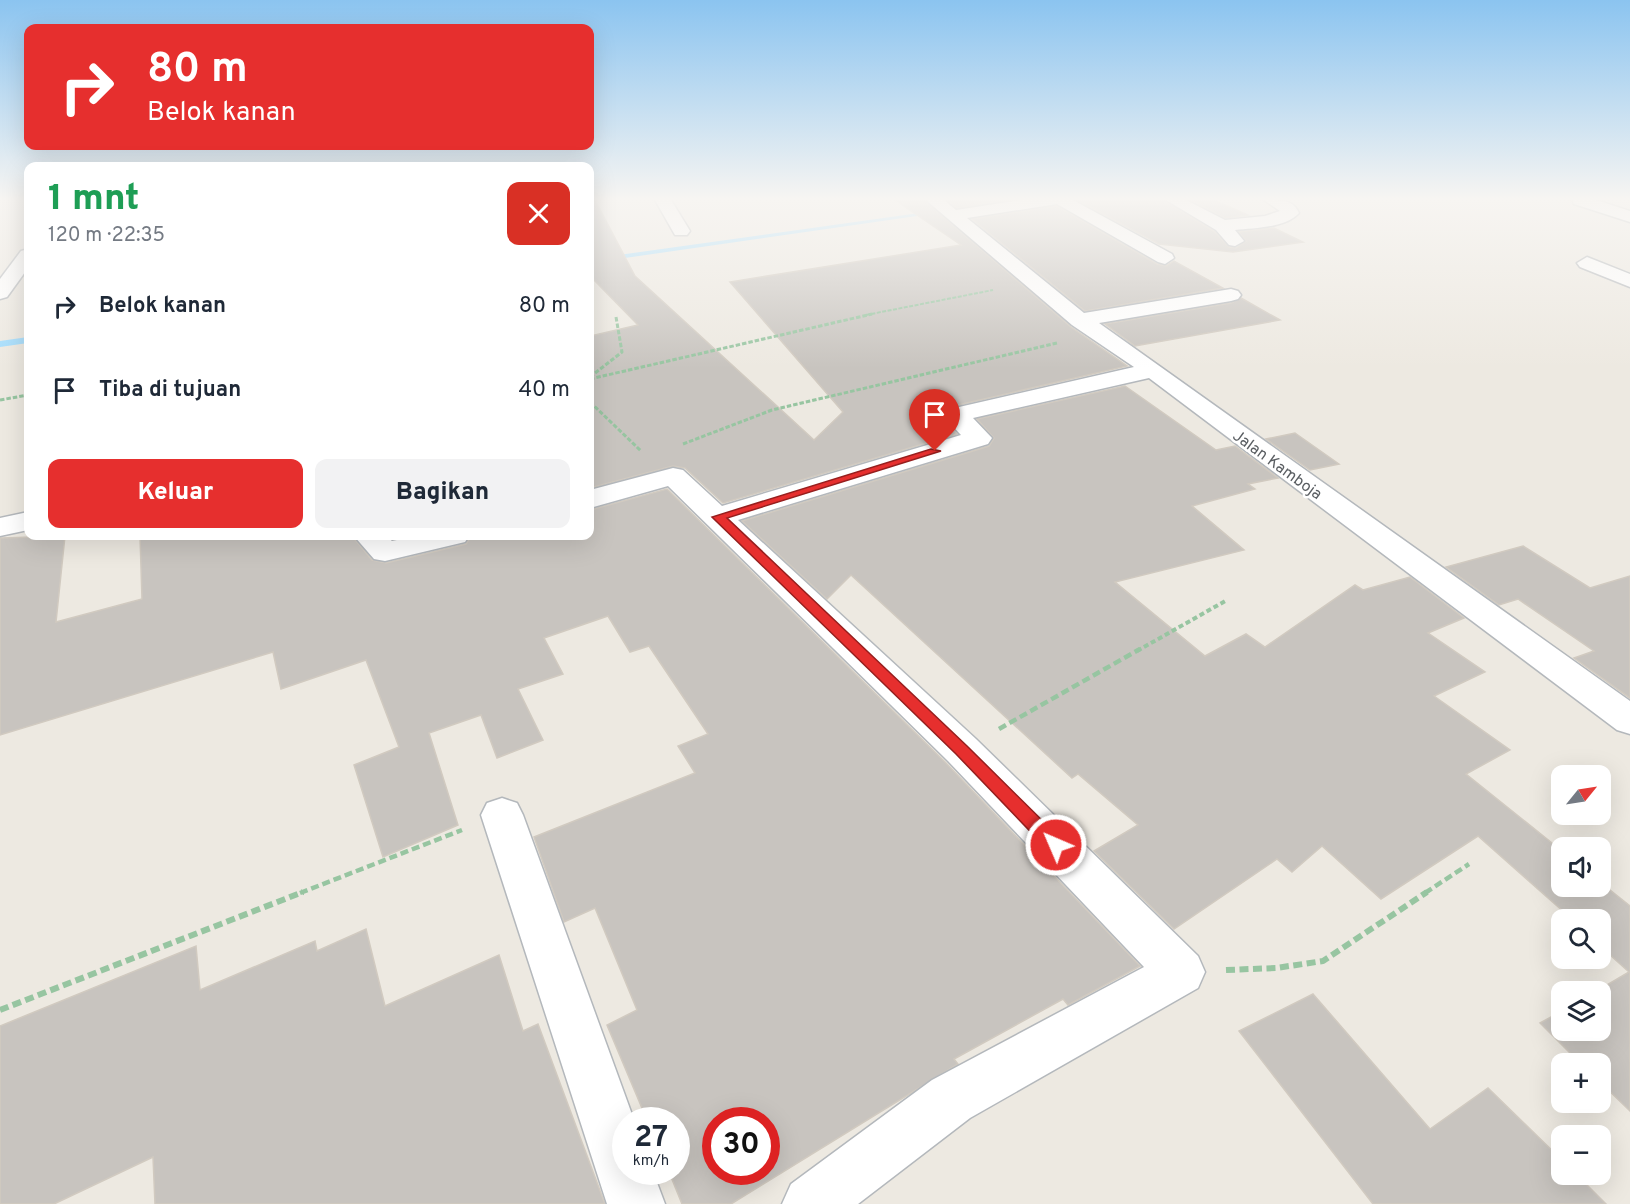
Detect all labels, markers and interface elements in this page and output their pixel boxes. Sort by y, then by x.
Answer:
text: 80 m [147,44,248,97]
icon: right [48,48,126,126]
text: Belok kanan [147,96,296,130]
text: 1 mnt [48,177,139,223]
button: close [507,182,570,245]
text: 120 m · 22:35 [48,223,165,249]
icon: right [48,290,81,323]
text: Belok kanan [99,293,226,320]
text: 80 m [519,293,570,320]
icon: arrive [48,374,81,407]
text: Tiba di tujuan [99,377,241,404]
text: 40 m [518,377,570,404]
pin [909,389,960,451]
icon: arrive [918,398,951,431]
street label: Jalan Kamboja [1228,426,1326,505]
button: Keluar [48,459,303,528]
button: Bagikan [315,459,570,528]
north arrow [1551,765,1611,825]
map controls [1551,765,1611,1185]
position arrow [1024,813,1088,877]
button: sound [1551,837,1611,897]
button: search [1551,909,1611,969]
button: layers [1551,981,1611,1041]
button: + [1551,1053,1611,1113]
speed limit sign: 30 [702,1107,780,1185]
text: 27 [634,1120,668,1157]
button: − [1551,1125,1611,1185]
text: km/h [633,1152,669,1171]

